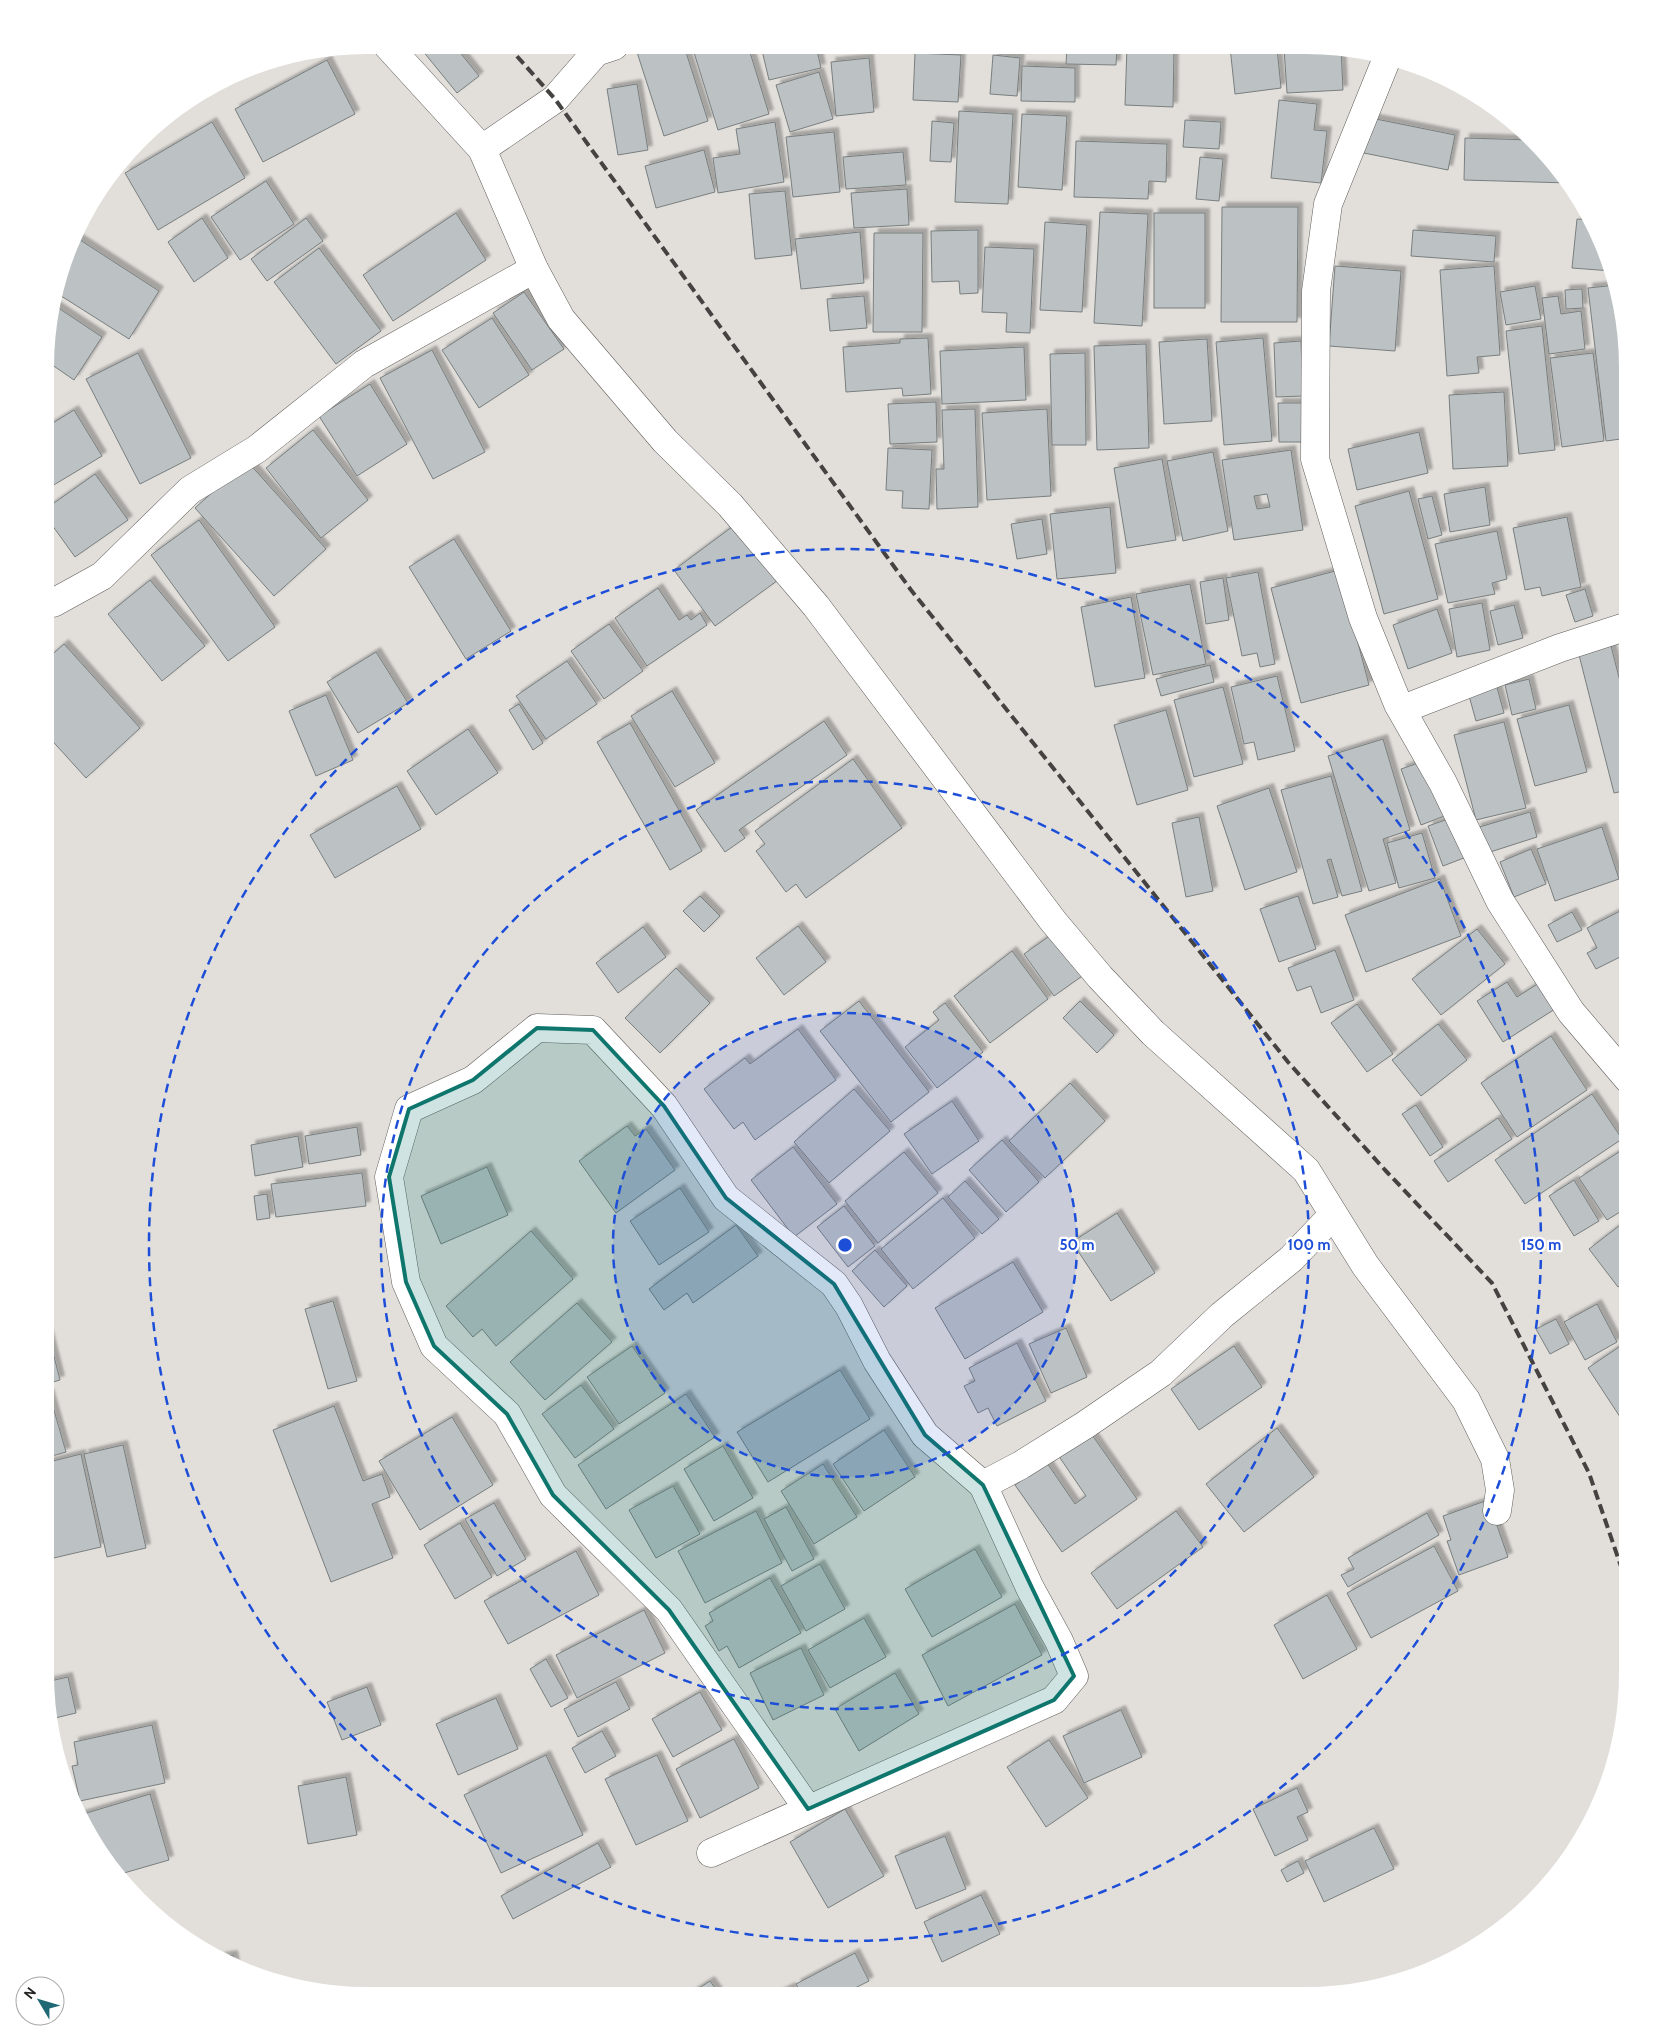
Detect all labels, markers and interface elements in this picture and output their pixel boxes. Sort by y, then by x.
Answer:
centre of rings [836,1236,854,1254]
text: 50 m [1059,1236,1095,1254]
text: 100 m [1287,1236,1331,1254]
text: 150 m [1521,1236,1561,1254]
north arrow [15,1976,65,2026]
text: N [20,1984,40,2002]

